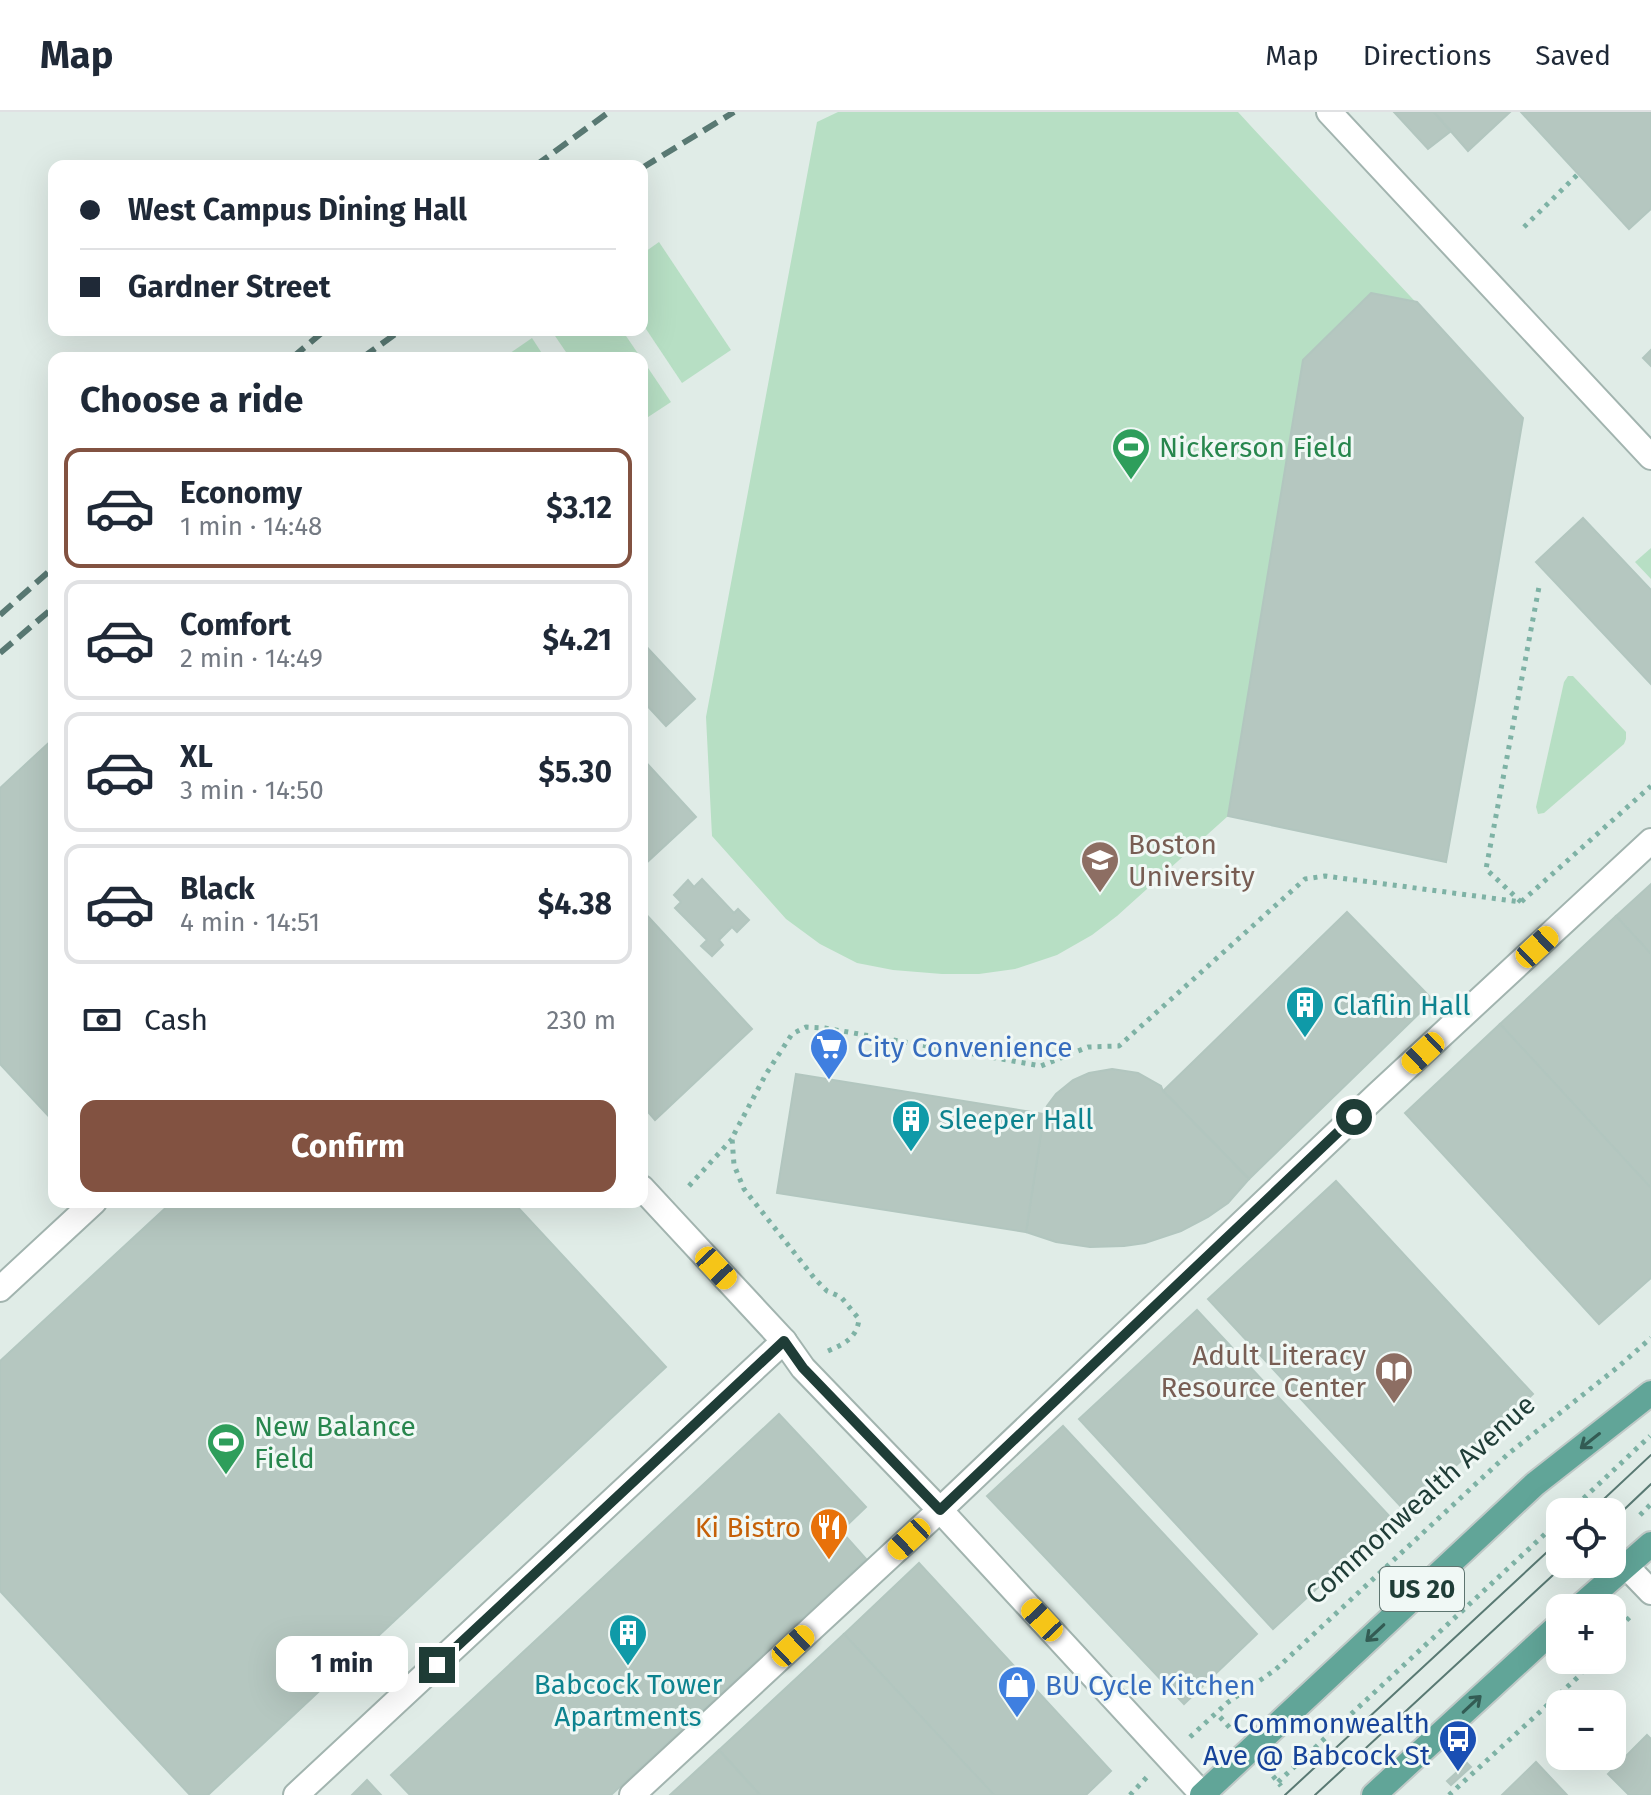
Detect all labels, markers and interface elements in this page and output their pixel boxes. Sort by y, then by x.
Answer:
text: Map [40,32,113,78]
text: Map [1265,39,1319,72]
text: Directions [1363,39,1491,72]
text: Saved [1535,39,1611,72]
text: West Campus Dining Hall [128,192,467,228]
text: Gardner Street [128,269,331,305]
text: Choose a ride [80,378,303,422]
sports icon: Nickerson Field [1110,426,1152,481]
place label: Nickerson Field [1159,431,1353,464]
icon: car [84,472,156,544]
text: Economy [180,475,302,511]
text: $3.12 [546,490,612,526]
text: 1 min · 14:48 [180,511,322,542]
icon: car [84,604,156,676]
text: Comfort [180,607,291,643]
text: $4.21 [543,622,612,658]
text: 2 min · 14:49 [180,643,323,674]
icon: car [84,736,156,808]
text: XL [180,739,213,775]
text: $5.30 [539,754,612,790]
text: 3 min · 14:50 [180,775,324,806]
place label: Boston University [1128,828,1255,893]
school or university icon: Boston University [1079,839,1121,894]
icon: car [84,868,156,940]
text: Black [180,871,255,907]
text: $4.38 [538,886,612,922]
text: 4 min · 14:51 [180,907,320,938]
car [1511,922,1563,972]
building icon: Claflin Hall [1284,984,1326,1039]
place label: Claflin Hall [1333,989,1470,1022]
icon: cash [80,998,124,1042]
text: Cash [144,1002,208,1038]
text: 230 m [547,1005,616,1036]
supermarket icon: City Convenience [808,1026,850,1081]
car [1397,1028,1449,1078]
place label: City Convenience [857,1031,1072,1064]
building icon: Sleeper Hall [890,1098,932,1153]
route start [1336,1099,1372,1135]
button: Confirm [80,1100,616,1192]
place label: Sleeper Hall [939,1103,1093,1136]
car [691,1242,741,1294]
place label: Adult Literacy Resource Center [1160,1339,1366,1404]
library icon: Adult Literacy Resource Center [1373,1350,1415,1405]
street label: Commonwealth Avenue [1299,1388,1542,1611]
place label: New Balance Field [254,1410,416,1475]
sports icon: New Balance Field [205,1421,247,1476]
one-way arrow [1580,1432,1601,1450]
map controls [1546,1498,1626,1770]
button: locate [1546,1498,1626,1578]
restaurant icon: Ki Bistro [808,1506,850,1561]
place label: Ki Bistro [695,1511,801,1544]
car [883,1514,935,1564]
road number: US 20 [1380,1567,1464,1611]
car [1017,1594,1067,1646]
button: + [1546,1594,1626,1674]
building icon: Babcock Tower Apartments [607,1612,649,1667]
car [767,1621,819,1671]
one-way arrow [1365,1623,1385,1642]
callout: 1 min [277,1637,409,1693]
route end [419,1647,455,1683]
text: 1 min [311,1648,373,1679]
shop icon: BU Cycle Kitchen [996,1664,1038,1719]
place label: Babcock Tower Apartments [534,1668,723,1733]
place label: BU Cycle Kitchen [1045,1669,1256,1702]
button: − [1546,1690,1626,1770]
one-way arrow [1462,1696,1482,1714]
place label: Commonwealth Ave @ Babcock St [1203,1707,1431,1772]
bus stop icon: Commonwealth Ave @ Babcock St [1437,1718,1479,1773]

